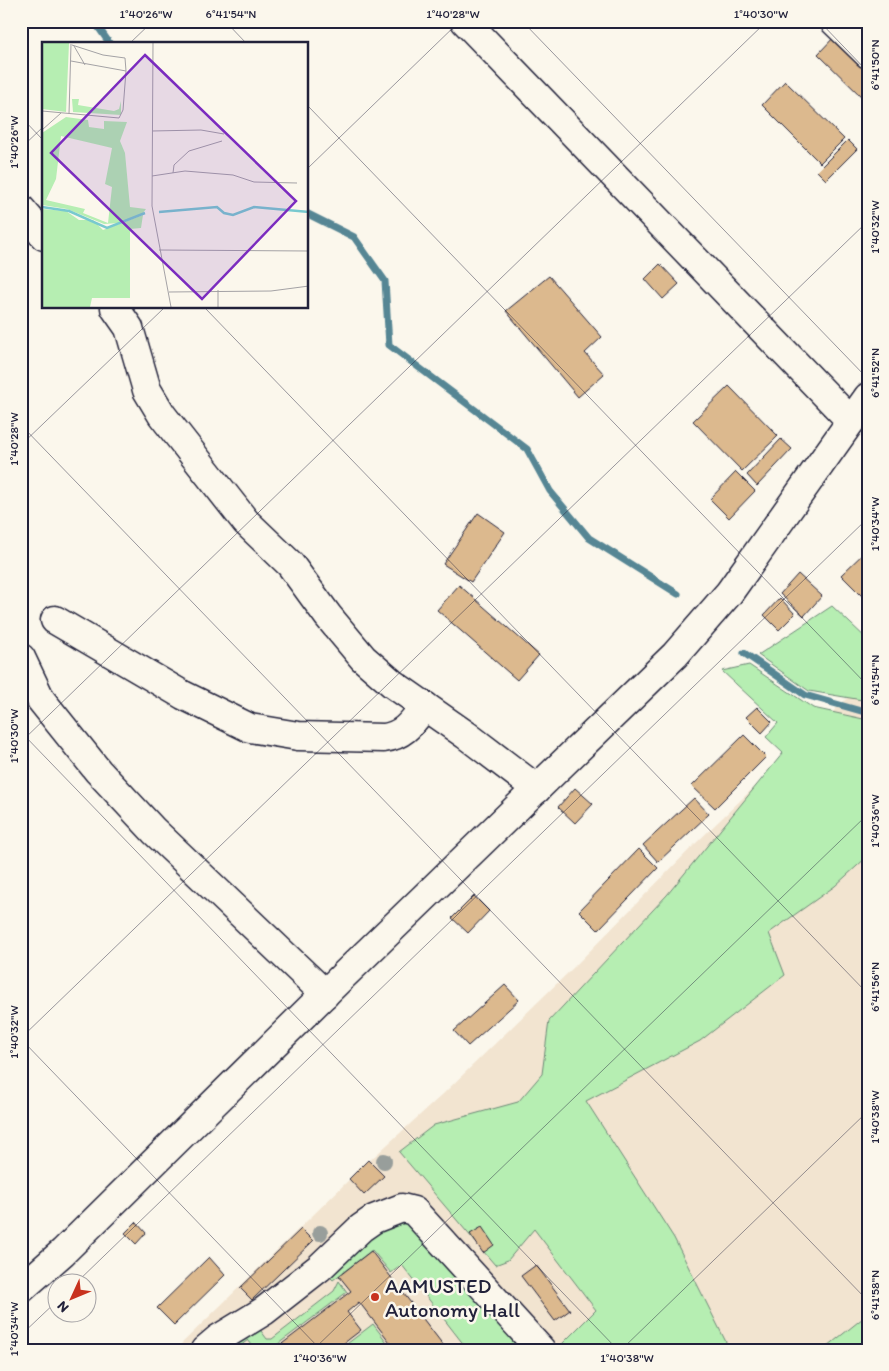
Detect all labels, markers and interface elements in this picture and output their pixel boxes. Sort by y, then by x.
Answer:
text: 1°40'26"W [119,7,173,21]
text: 6°41'54"N [206,7,256,21]
text: 1°40'28"W [426,7,480,21]
text: 1°40'30"W [734,7,788,21]
text: 6°41'50"N [868,39,882,91]
inset map [42,42,309,309]
text: 1°40'26"W [7,115,21,169]
text: 1°40'32"W [868,200,882,254]
text: 6°41'52"N [868,348,882,398]
text: 1°40'28"W [7,412,21,466]
text: 1°40'34"W [868,497,882,551]
text: 6°41'54"N [868,655,882,705]
text: 1°40'30"W [7,709,21,763]
text: 1°40'36"W [868,794,882,848]
text: 6°41'56"N [868,962,882,1012]
text: 1°40'32"W [7,1005,21,1059]
text: 1°40'38"W [868,1090,882,1144]
text: 6°41'58"N [868,1270,882,1320]
place label: AAMUSTED Autonomy Hall [385,1273,520,1322]
north arrow [48,1274,98,1324]
marker: AAMUSTED Autonomy Hall [369,1291,381,1303]
text: N [54,1297,72,1316]
text: 1°40'34"W [7,1302,21,1356]
text: 1°40'36"W [293,1351,347,1365]
text: 1°40'38"W [600,1351,654,1365]

